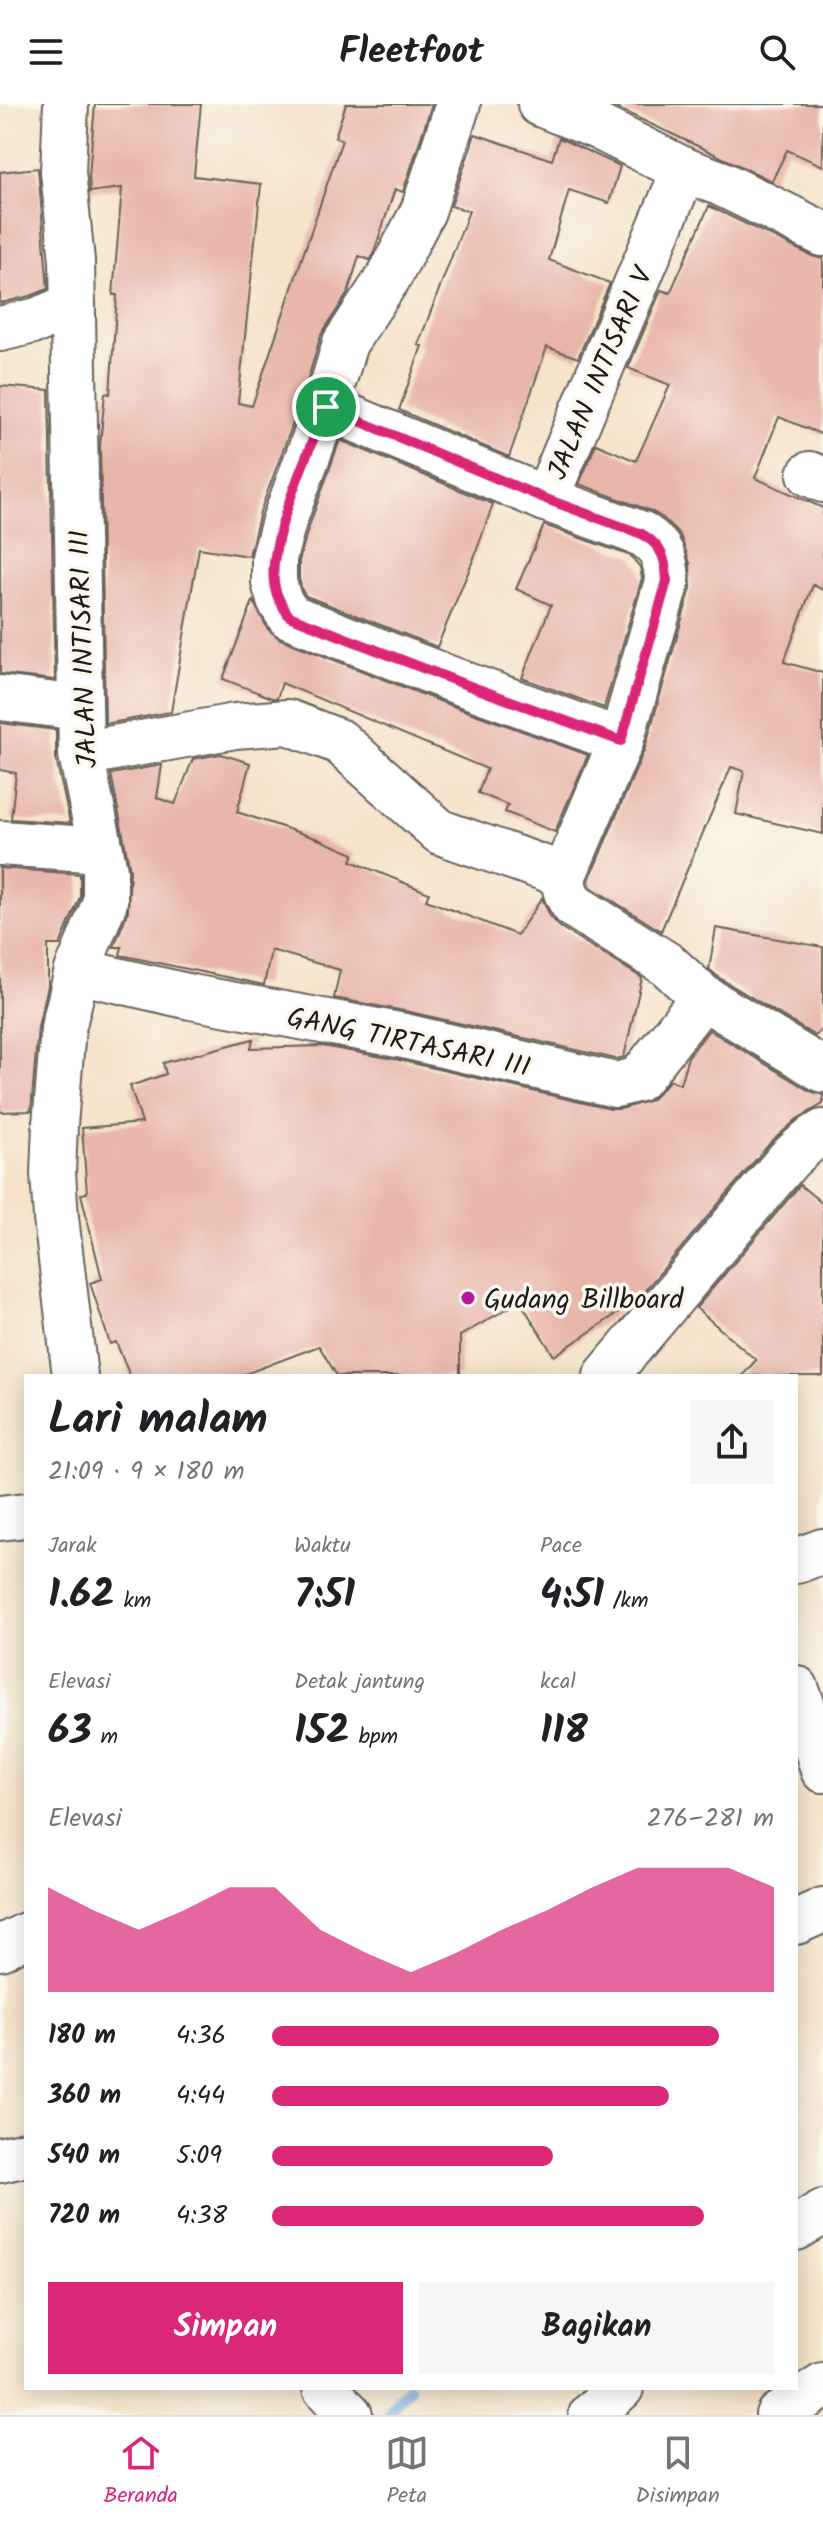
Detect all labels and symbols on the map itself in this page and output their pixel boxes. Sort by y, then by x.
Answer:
street label: JALAN INTISARI V [536,259,667,487]
pin [292,373,360,441]
street label: JALAN INTISARI III [58,529,111,769]
street label: GANG TIRTASARI III [283,996,534,1091]
place label: Gudang Billboard [484,1278,684,1323]
marker: Gudang Billboard [459,1289,477,1307]

